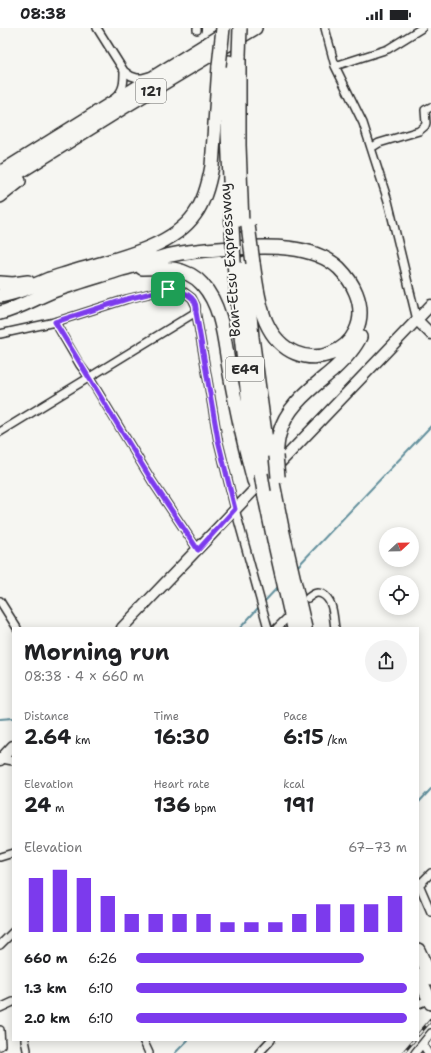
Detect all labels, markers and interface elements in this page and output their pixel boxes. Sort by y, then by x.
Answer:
text: 08:38 [20,4,66,24]
road number: 121 [136,79,166,103]
street label: Ban-Etsu Expressway [215,182,245,338]
pin [151,272,185,306]
icon: arrive [157,278,179,300]
road number: E49 [226,357,264,381]
north arrow [379,527,419,567]
map controls [379,527,419,615]
button: locate [379,575,419,615]
text: Morning run [24,638,169,667]
button: share [365,640,407,682]
text: 08:38 · 4 × 660 m [24,668,144,685]
text: Distance [24,709,69,724]
text: Time [154,709,179,724]
text: Pace [283,709,308,724]
text: 2.64 [24,724,71,750]
text: 16:30 [154,724,210,750]
text: 6:15 [283,724,324,750]
text: km [71,733,90,748]
text: /km [324,733,347,748]
text: Elevation [24,777,73,792]
text: Heart rate [154,777,210,792]
text: kcal [283,777,305,792]
text: 24 [24,792,51,818]
text: 136 [154,792,190,818]
text: 191 [283,792,315,818]
text: m [51,801,64,816]
text: bpm [190,801,216,816]
text: Elevation [24,839,82,856]
text: 67–73 m [348,839,407,856]
text: 660 m [24,950,68,967]
text: 6:26 [88,950,117,967]
text: 1.3 km [24,980,67,997]
text: 6:10 [88,980,113,997]
text: 2.0 km [24,1010,70,1027]
text: 6:10 [88,1010,113,1027]

